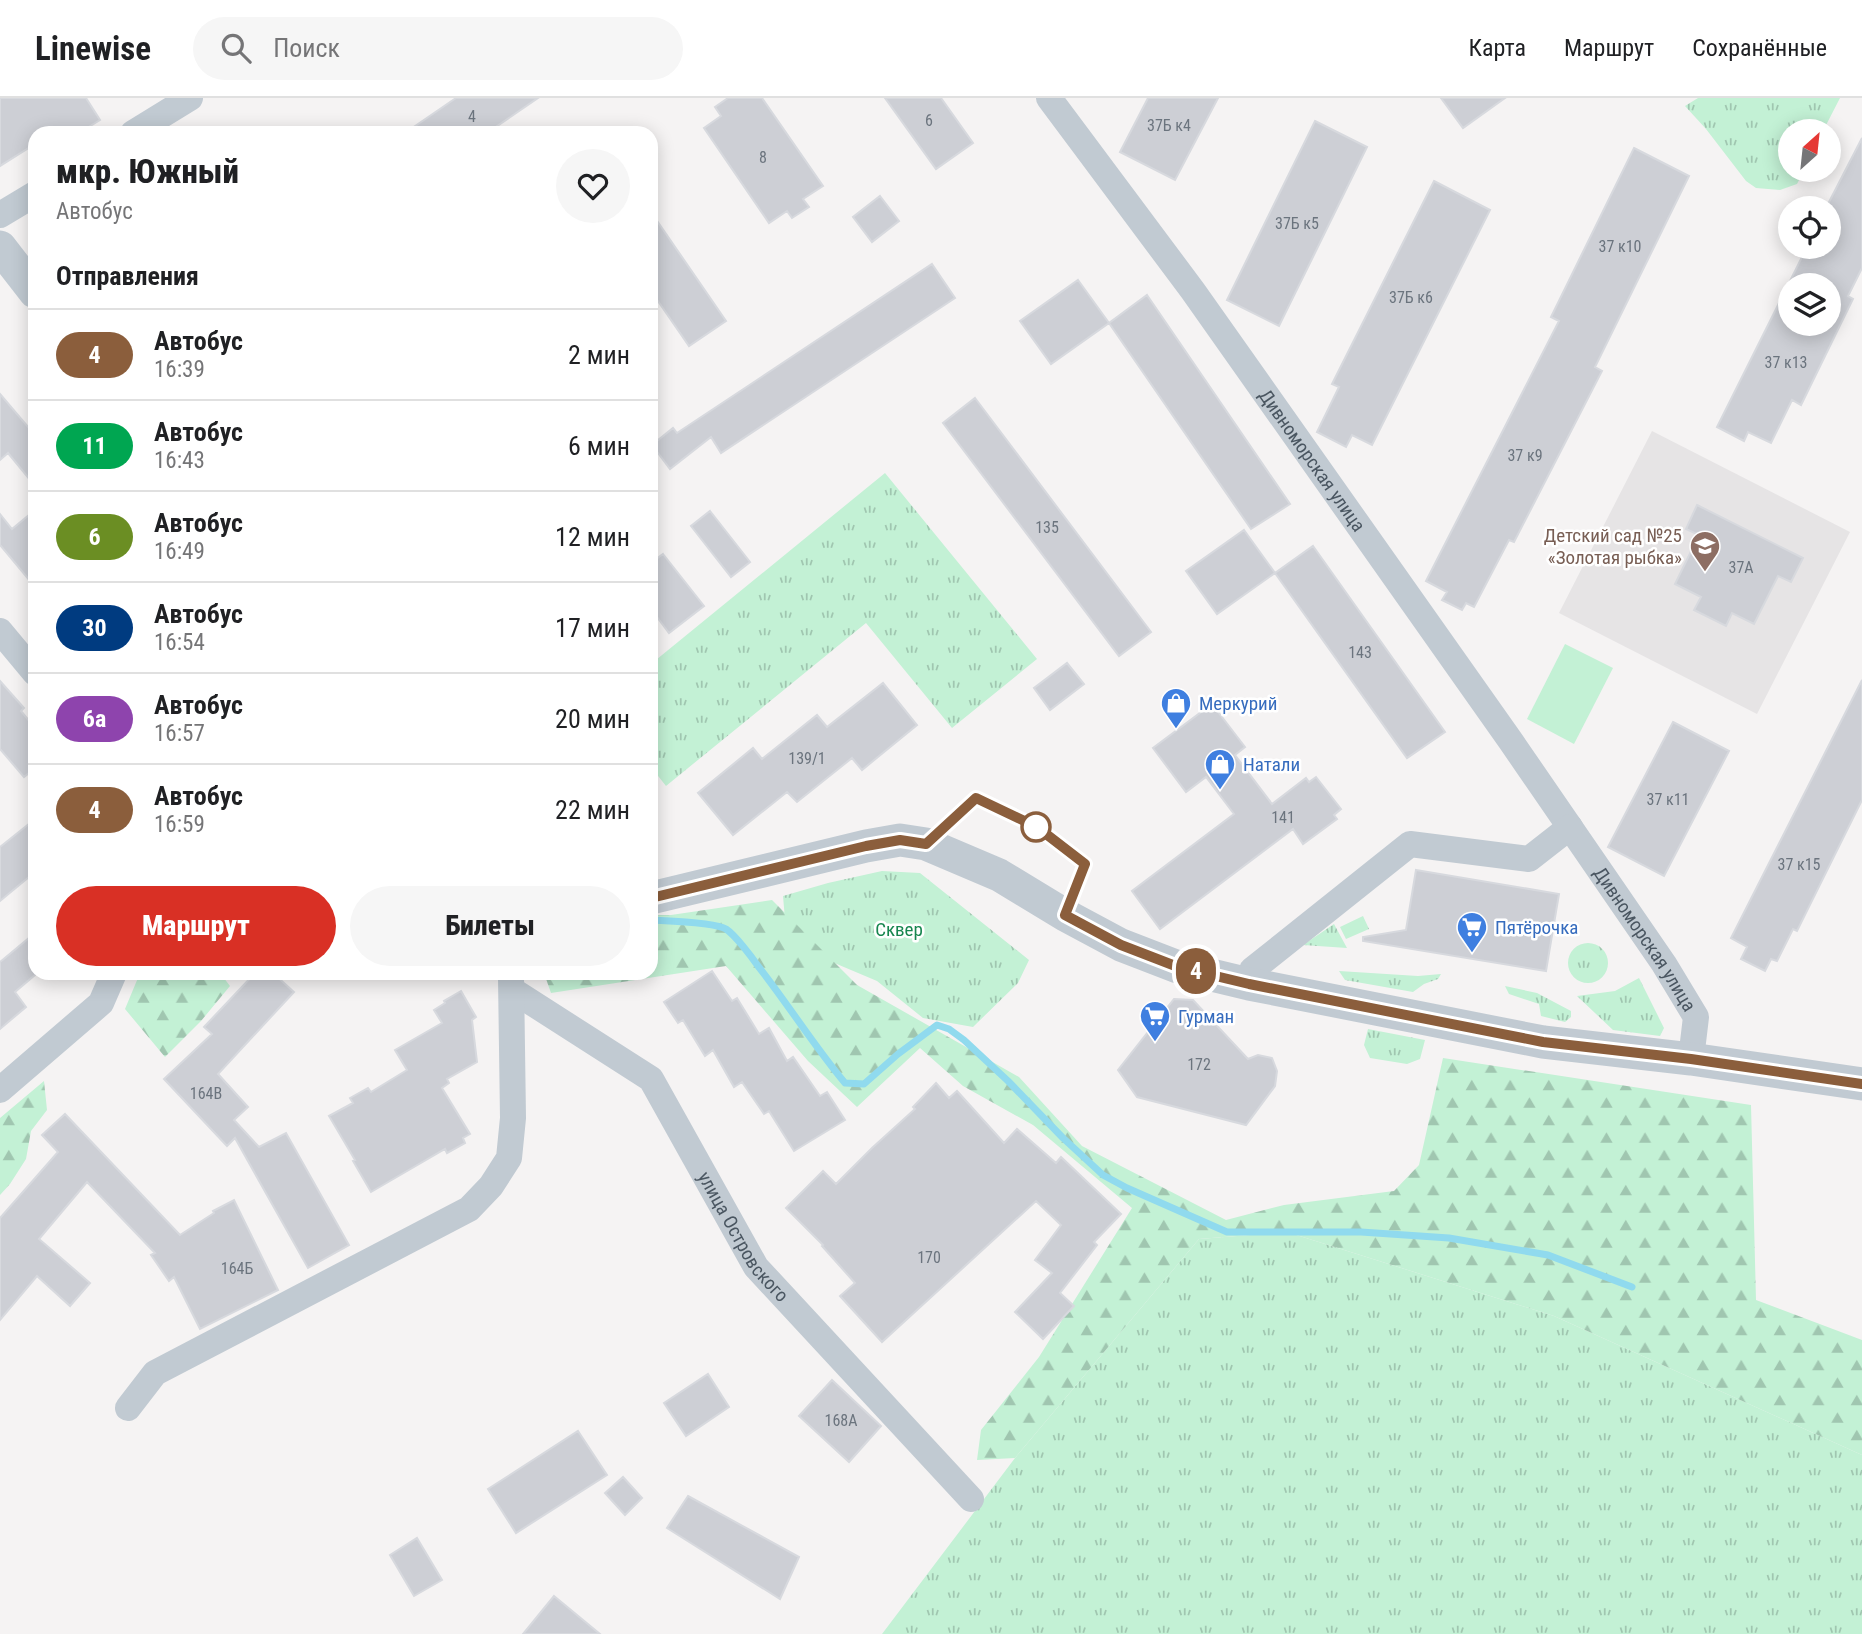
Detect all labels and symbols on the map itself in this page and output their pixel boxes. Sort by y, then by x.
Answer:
house number: 4 [468,107,476,126]
house number: 6 [925,111,933,130]
house number: 37Б к4 [1147,116,1191,135]
north arrow [1778,119,1841,182]
house number: 8 [759,148,767,167]
house number: 37Б к5 [1275,214,1319,233]
house number: 37 к10 [1599,237,1641,256]
house number: 37Б к6 [1389,288,1433,307]
house number: 37 к13 [1765,353,1807,372]
street label: Дивноморская улица [1254,385,1371,536]
house number: 37 к9 [1507,446,1543,465]
house number: 135 [1035,518,1059,537]
place label: Детский сад №25 «Золотая рыбка» [1544,524,1682,569]
school or university icon: Детский сад №25 «Золотая рыбка» [1688,529,1722,573]
house number: 37А [1728,558,1754,577]
house number: 143 [1348,643,1372,662]
shop icon: Меркурий [1159,686,1193,730]
place label: Меркурий [1199,692,1277,715]
shop icon: Натали [1203,747,1237,791]
house number: 139/1 [788,749,826,768]
place label: Натали [1243,753,1300,776]
house number: 37 к11 [1647,790,1689,809]
house number: 141 [1271,808,1295,827]
unlabelled marker [1021,812,1051,842]
house number: 37 к15 [1778,855,1821,874]
street label: Дивноморская улица [1589,862,1701,1015]
supermarket icon: Пятёрочка [1455,910,1489,954]
place label: Пятёрочка [1495,916,1578,939]
park label: Сквер [875,918,923,941]
line badge: 4 [1173,948,1219,994]
supermarket icon: Гурман [1138,999,1172,1043]
place label: Гурман [1178,1005,1234,1028]
house number: 172 [1187,1055,1211,1074]
house number: 164В [190,1084,222,1103]
street label: улица Островского [693,1167,794,1306]
house number: 170 [917,1248,941,1267]
house number: 164Б [221,1259,253,1278]
house number: 168А [825,1411,857,1430]

